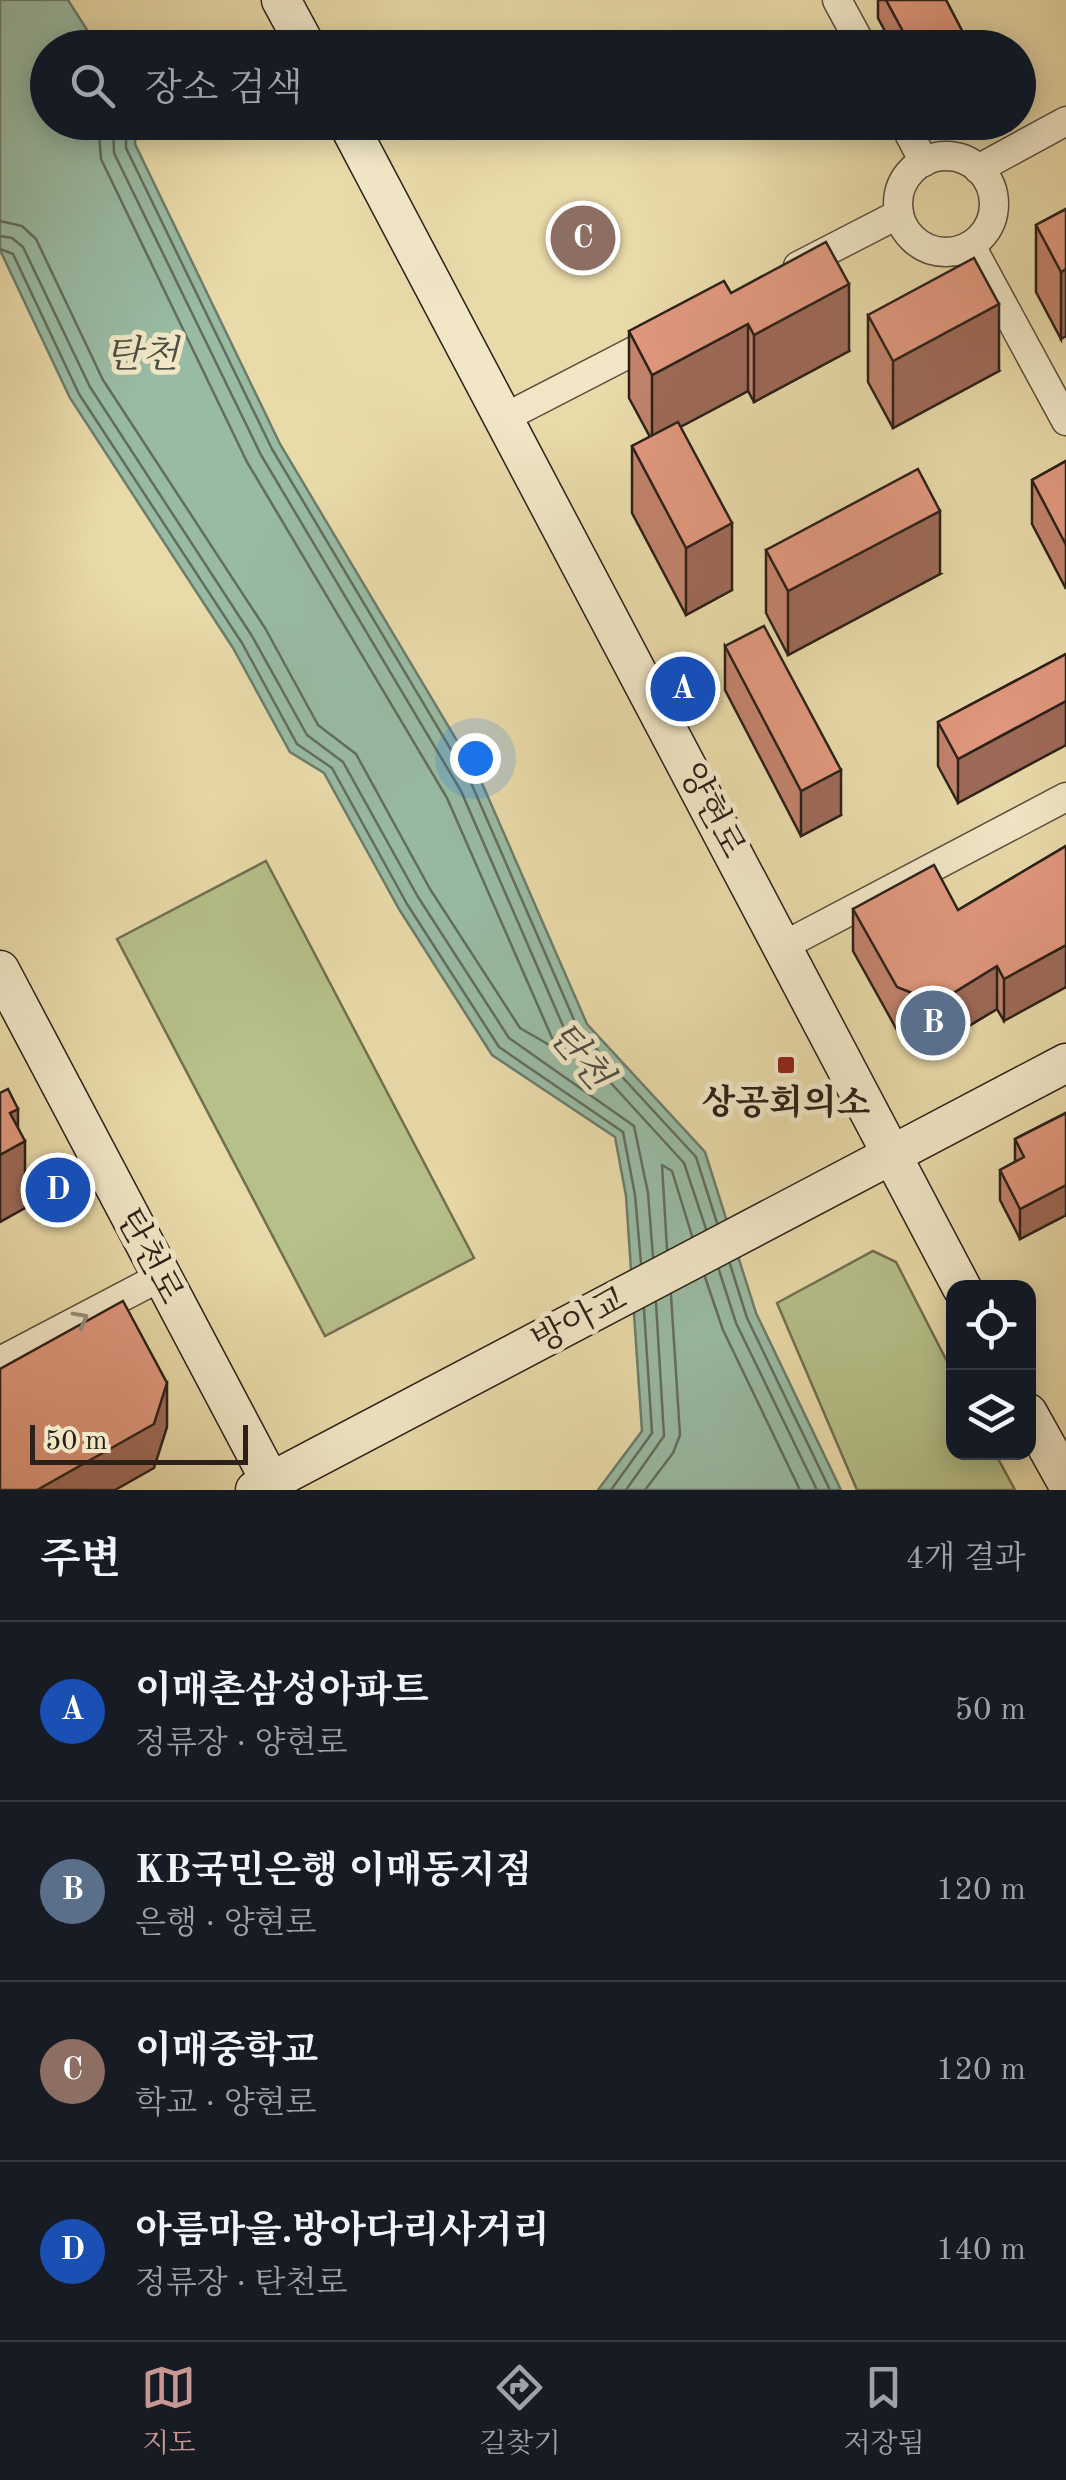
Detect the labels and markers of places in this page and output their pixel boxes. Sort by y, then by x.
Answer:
pin: C [550,200,616,276]
pin: A [650,652,716,726]
pin: B [900,986,966,1060]
marker: 상공회의소 [775,1054,797,1076]
place label: 상공회의소 [701,1083,871,1122]
pin: D [26,1152,90,1228]

